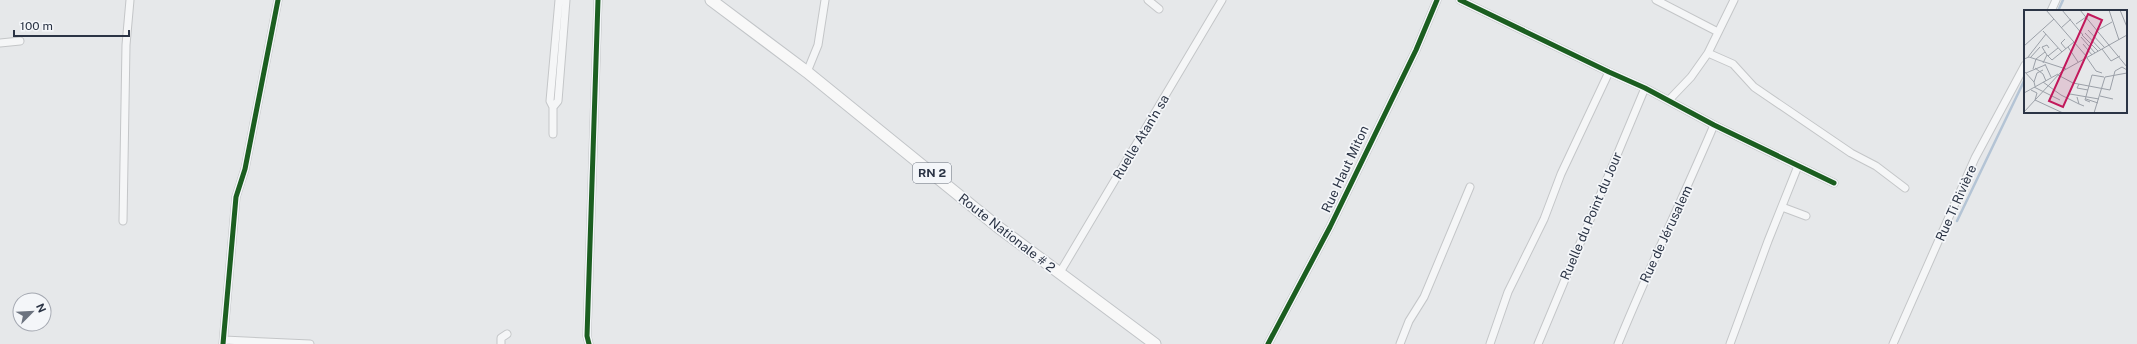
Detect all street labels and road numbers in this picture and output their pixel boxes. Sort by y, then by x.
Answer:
street label: Ruelle Atan'n sa [1110,92,1172,182]
street label: Rue Haut Miton [1318,123,1372,215]
street label: Ruelle du Point du Jour [1557,150,1625,282]
street label: Rue Ti Rivière [1932,162,1980,244]
road number: RN 2 [913,163,951,183]
street label: Rue de Jérusalem [1637,183,1695,285]
street label: Route Nationale # 2 [956,191,1059,276]

